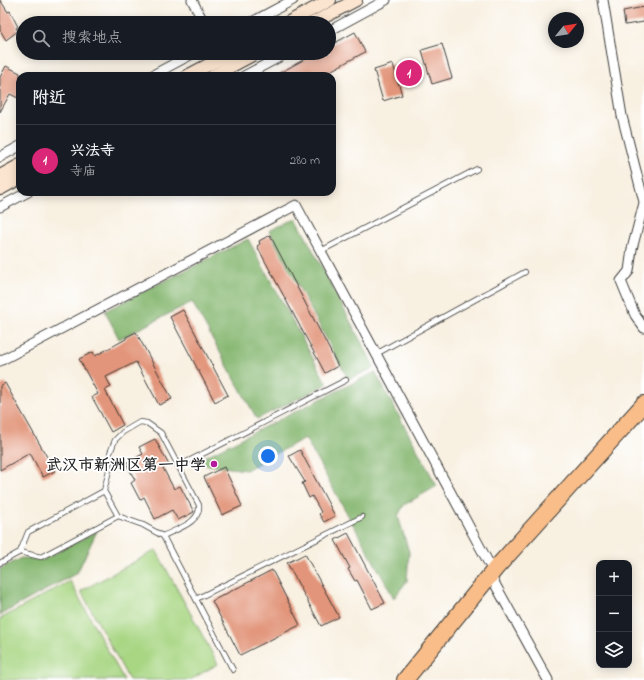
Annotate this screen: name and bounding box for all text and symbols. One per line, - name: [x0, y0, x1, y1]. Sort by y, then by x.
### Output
- north arrow: [548, 12, 584, 48]
- search box: [16, 16, 336, 60]
- icon: search: [30, 27, 52, 49]
- text: 搜索地点: [62, 27, 122, 49]
- pin: 1: [396, 58, 422, 88]
- text: 附近: [32, 86, 66, 111]
- text: 兴法寺: [70, 140, 115, 162]
- text: 1: [43, 151, 47, 170]
- text: 280 m: [290, 151, 320, 170]
- text: 寺庙: [70, 162, 96, 181]
- your location: [258, 446, 278, 466]
- place label: 武汉市新洲区第一中学: [46, 454, 206, 478]
- marker: 武汉市新洲区第一中学: [209, 459, 219, 469]
- map controls: [596, 560, 632, 668]
- button: +: [596, 560, 632, 596]
- button: −: [596, 596, 632, 632]
- button: layers: [596, 632, 632, 668]

